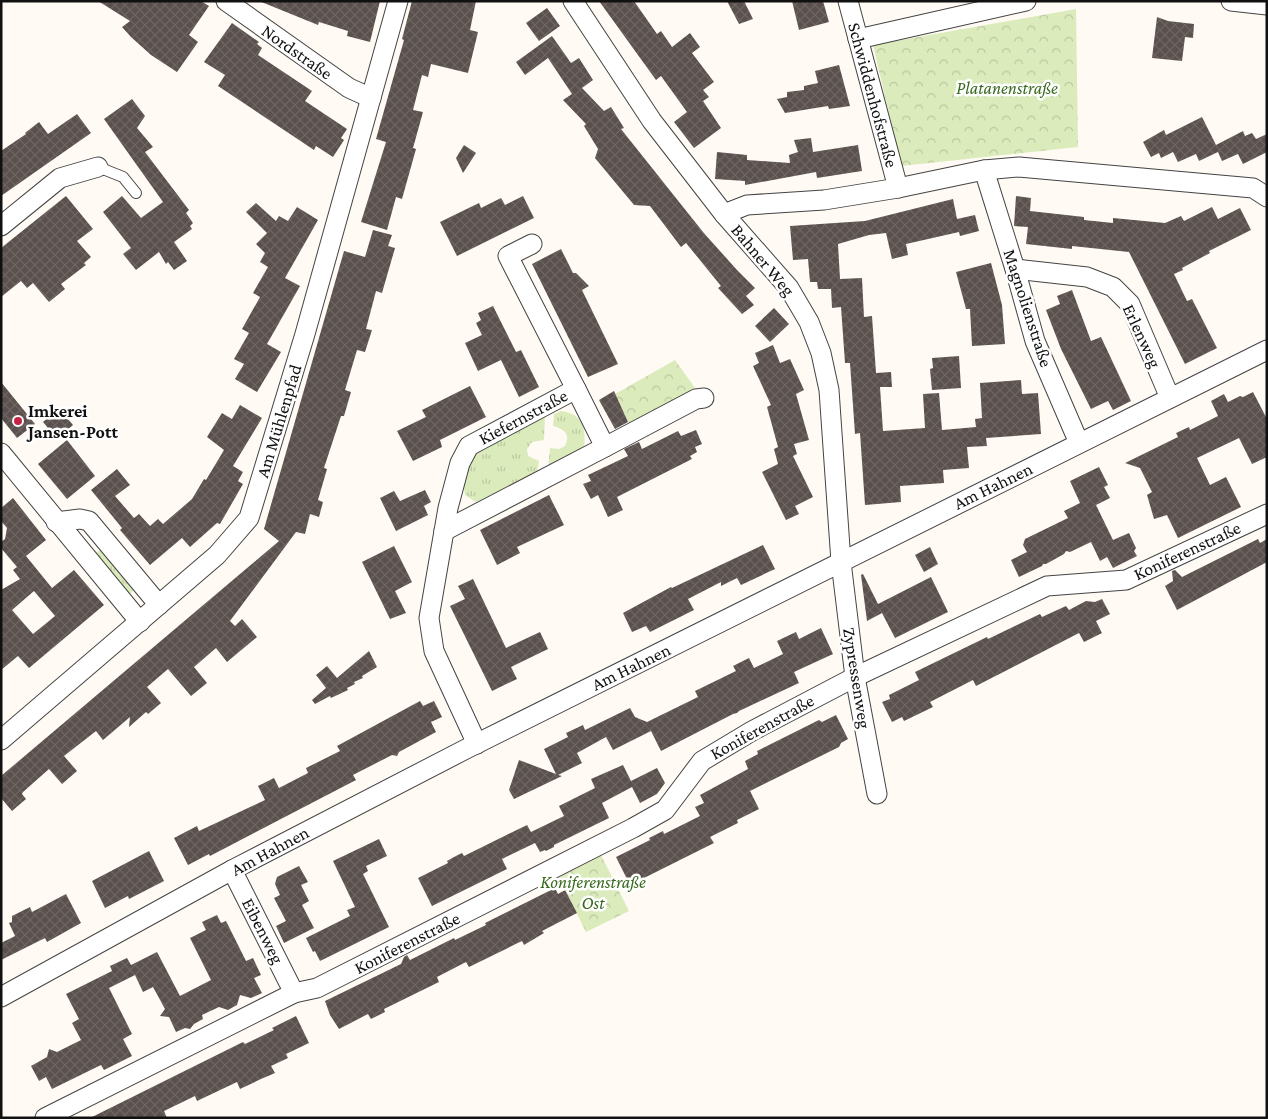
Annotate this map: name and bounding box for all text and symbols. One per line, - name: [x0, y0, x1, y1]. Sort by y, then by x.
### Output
- street label: Nordstraße: [258, 20, 336, 84]
- street label: Schwiddenhofstraße: [844, 20, 902, 170]
- park label: Platanenstraße: [956, 78, 1058, 98]
- street label: Bahner Weg: [727, 220, 799, 300]
- street label: Magnolienstraße: [999, 246, 1057, 370]
- street label: Erlenweg: [1119, 301, 1166, 371]
- street label: Am Mühlenpfad: [252, 362, 306, 480]
- street label: Kiefernstraße: [475, 385, 571, 449]
- place label: Imkerei Jansen-Pott: [26, 401, 118, 442]
- marker: Imkerei Jansen-Pott: [12, 415, 24, 427]
- street label: Am Hahnen: [950, 458, 1036, 514]
- street label: Koniferenstraße: [1130, 517, 1244, 584]
- street label: Zypressenweg: [839, 626, 875, 730]
- street label: Am Hahnen: [588, 639, 674, 695]
- street label: Koniferenstraße: [707, 690, 817, 764]
- street label: Am Hahnen: [228, 822, 313, 880]
- park label: Koniferenstraße Ost: [540, 872, 646, 913]
- street label: Eibenweg: [238, 895, 288, 967]
- street label: Koniferenstraße: [351, 908, 463, 978]

